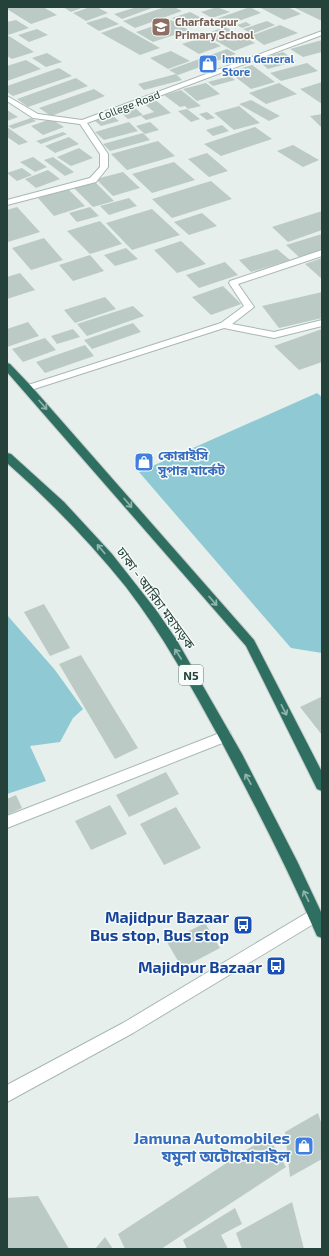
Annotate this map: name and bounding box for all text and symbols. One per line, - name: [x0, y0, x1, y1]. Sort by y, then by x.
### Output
- place label: Charfatepur Primary School: [175, 15, 254, 42]
- school or university icon: Charfatepur Primary School: [150, 16, 172, 38]
- place label: Immu General Store: [222, 52, 295, 78]
- shop icon: Immu General Store: [197, 53, 219, 75]
- street label: College Road: [96, 87, 162, 123]
- one-way arrow: [38, 400, 47, 410]
- place label: কোরাইসি সুপার মার্কেট: [157, 447, 226, 479]
- shop icon: কোরাইসি সুপার মার্কেট: [133, 451, 155, 473]
- one-way arrow: [124, 498, 133, 509]
- one-way arrow: [97, 543, 106, 554]
- street label: ঢাকা - আরিচা মহাসড়ক: [113, 543, 199, 652]
- one-way arrow: [209, 596, 218, 607]
- one-way arrow: [173, 648, 182, 659]
- road number: N5: [179, 665, 203, 685]
- one-way arrow: [281, 703, 288, 715]
- one-way arrow: [244, 773, 252, 785]
- one-way arrow: [302, 890, 309, 902]
- place label: Majidpur Bazaar Bus stop, Bus stop: [90, 907, 229, 944]
- bus stop icon: Majidpur Bazaar Bus stop, Bus stop: [232, 914, 254, 936]
- bus stop icon: Majidpur Bazaar: [265, 955, 287, 977]
- place label: Majidpur Bazaar: [138, 957, 262, 976]
- place label: Jamuna Automobiles যমুনা অটোমোবাইল: [133, 1128, 291, 1167]
- shop icon: Jamuna Automobiles যমুনা অটোমোবাইল: [293, 1135, 315, 1157]

